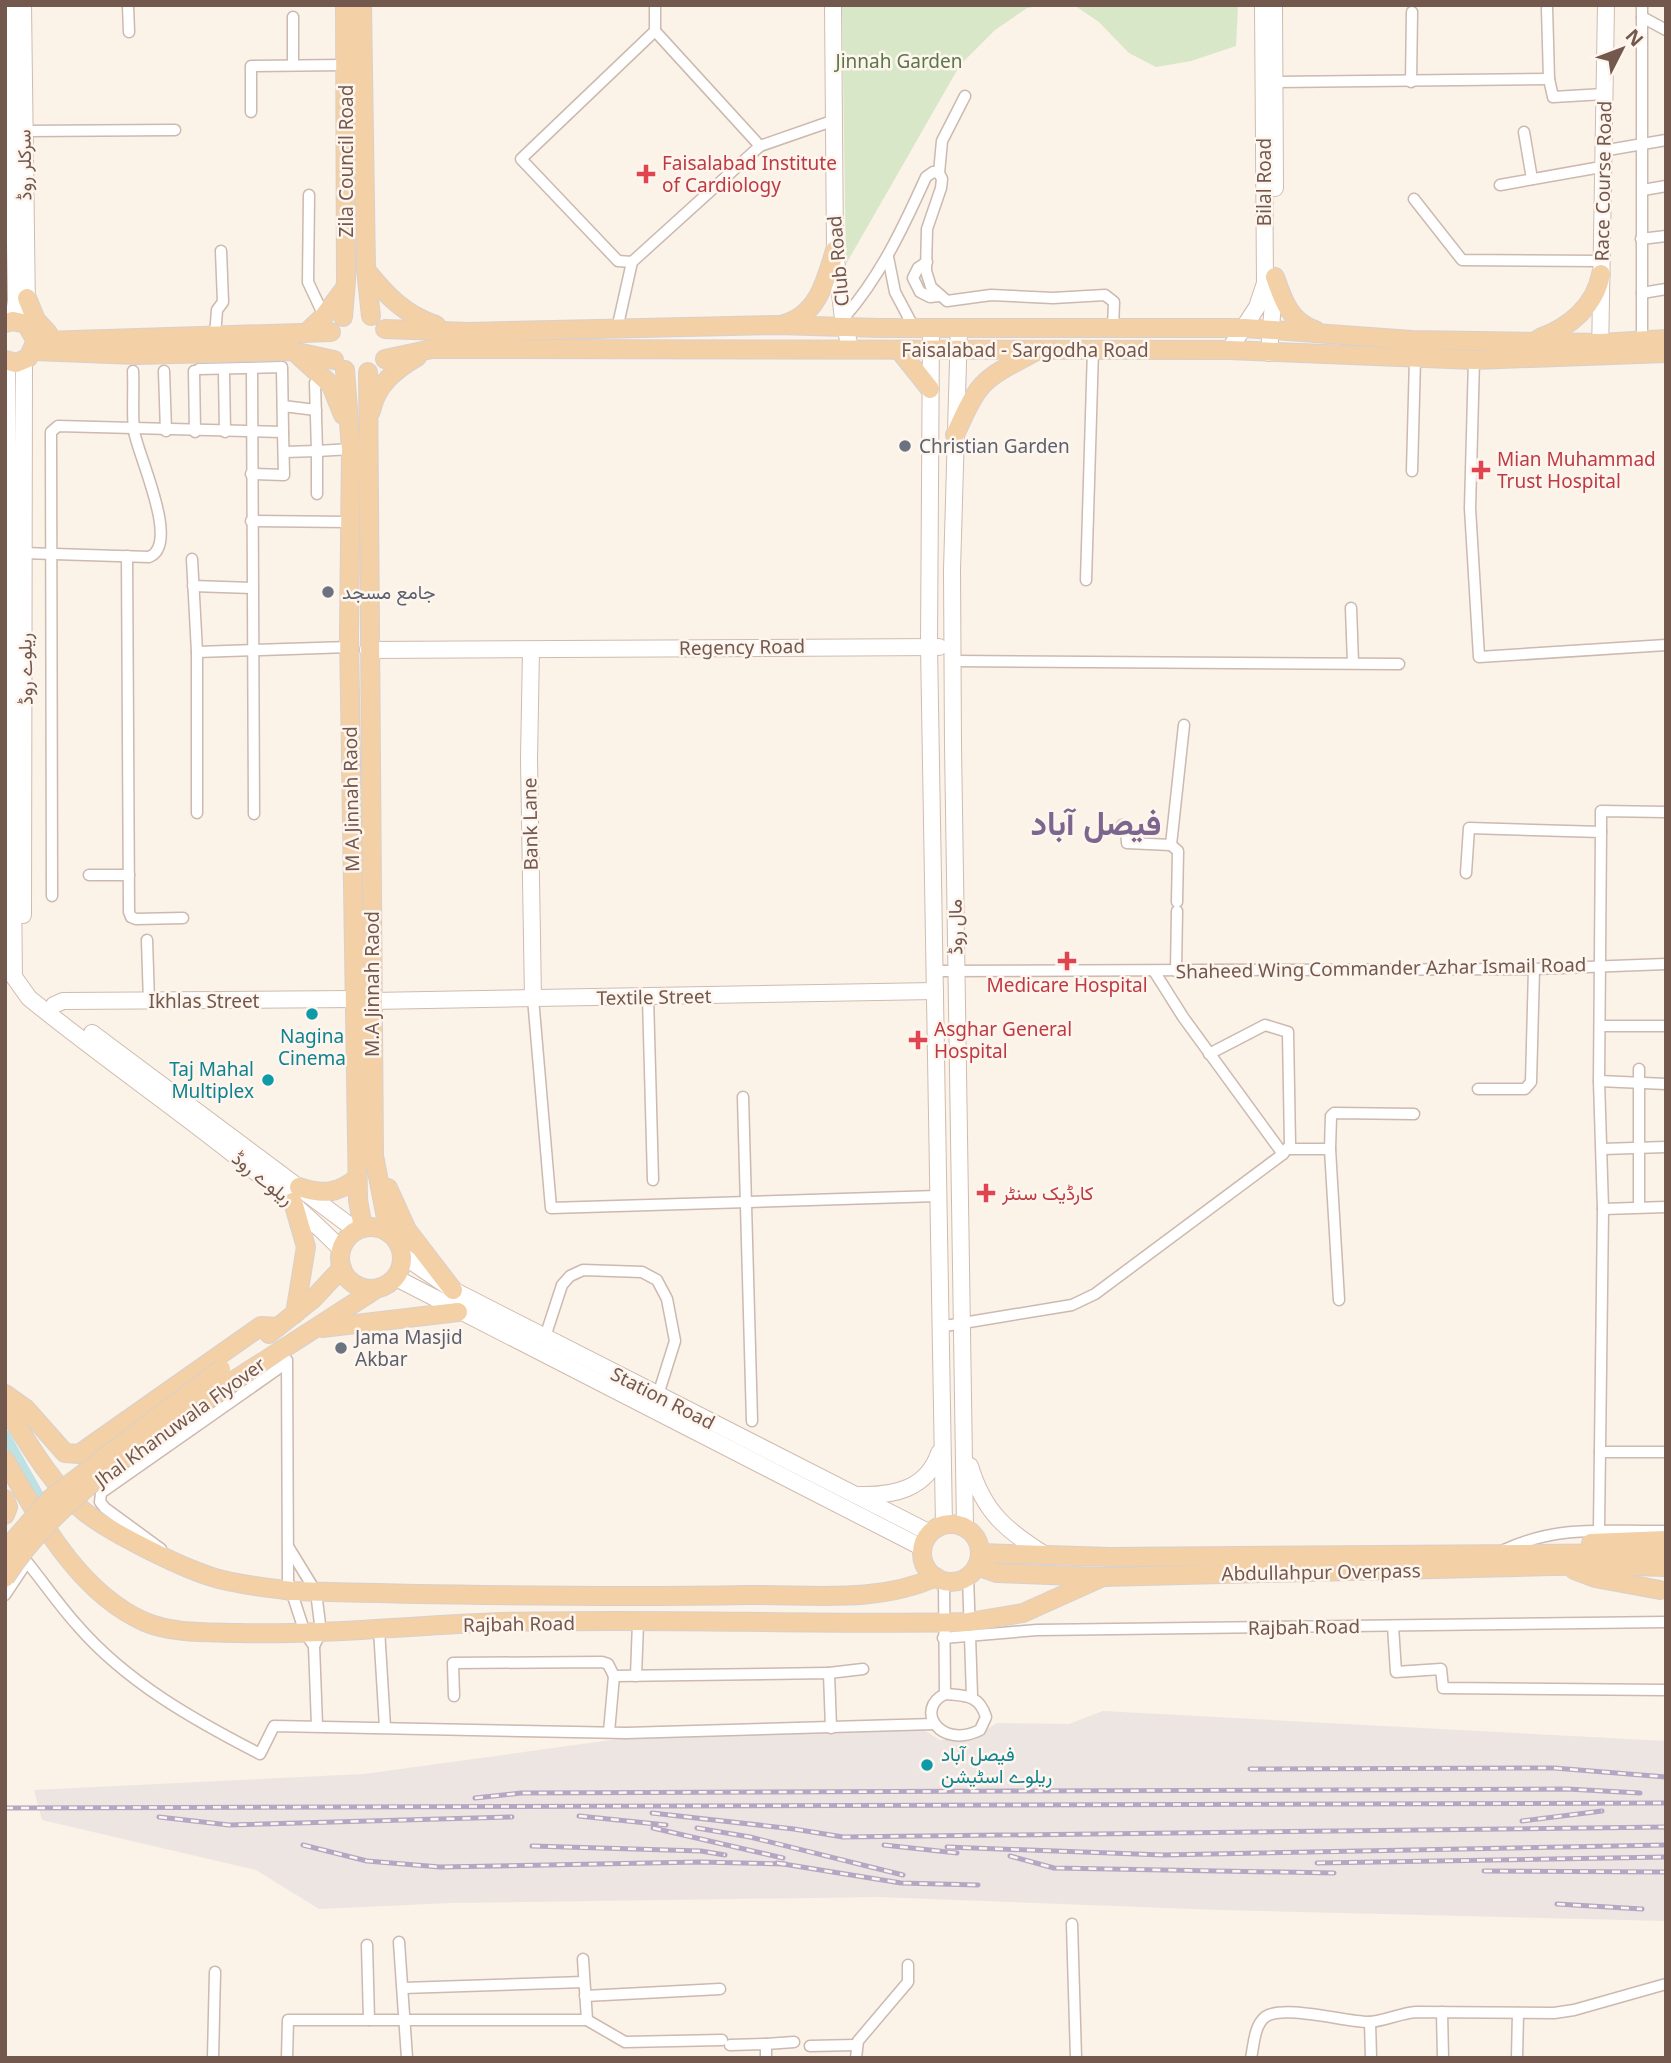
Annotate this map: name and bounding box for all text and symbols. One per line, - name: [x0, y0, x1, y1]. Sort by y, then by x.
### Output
- north arrow: [1587, 14, 1657, 84]
- text: N: [1620, 23, 1649, 52]
- park label: Jinnah Garden: [833, 48, 963, 74]
- street label: Zila Council Road: [333, 85, 359, 237]
- street label: Race Course Road: [1589, 100, 1617, 262]
- street label: سرکلر روڈ: [10, 129, 38, 201]
- street label: Bilal Road: [1251, 138, 1277, 226]
- place label: Faisalabad Institute of Cardiology: [662, 150, 837, 198]
- marker: Faisalabad Institute of Cardiology: [636, 164, 656, 184]
- street label: Club Road: [821, 215, 855, 307]
- street label: Faisalabad - Sargodha Road: [901, 337, 1149, 363]
- place label: Christian Garden: [919, 433, 1070, 459]
- marker: Christian Garden: [897, 438, 913, 454]
- place label: Mian Muhammad Trust Hospital: [1497, 446, 1656, 494]
- marker: Mian Muhammad Trust Hospital: [1471, 460, 1491, 480]
- place label: جامع مسجد: [342, 579, 435, 606]
- marker: جامع مسجد: [320, 584, 336, 600]
- street label: ریلوے روڈ: [11, 633, 39, 705]
- street label: Regency Road: [679, 633, 805, 661]
- street label: M A Jinnah Raod: [337, 726, 365, 872]
- street label: Bank Lane: [516, 777, 544, 871]
- district label: فیصل آباد: [1031, 800, 1161, 845]
- street label: مال روڈ: [942, 899, 968, 955]
- street label: M.A Jinnah Raod: [359, 911, 385, 1057]
- marker: Medicare Hospital: [1057, 951, 1077, 971]
- street label: Shaheed Wing Commander Azhar Ismail Road: [1175, 951, 1587, 985]
- place label: Medicare Hospital: [986, 972, 1148, 998]
- street label: Textile Street: [596, 983, 712, 1011]
- street label: Ikhlas Street: [149, 988, 260, 1014]
- marker: Nagina Cinema: [304, 1006, 320, 1022]
- place label: Asghar General Hospital: [934, 1016, 1072, 1064]
- place label: Nagina Cinema: [278, 1023, 346, 1071]
- marker: Asghar General Hospital: [908, 1030, 928, 1050]
- place label: Taj Mahal Multiplex: [169, 1056, 254, 1104]
- marker: Taj Mahal Multiplex: [260, 1072, 276, 1088]
- street label: ریلوے روڈ: [227, 1145, 299, 1211]
- place label: کارڈیک سنٹر: [1001, 1180, 1093, 1206]
- marker: کارڈیک سنٹر: [976, 1183, 996, 1203]
- place label: Jama Masjid Akbar: [353, 1324, 463, 1372]
- marker: Jama Masjid Akbar: [333, 1340, 349, 1356]
- street label: Jhal Khanuwala Flyover: [88, 1351, 271, 1494]
- street label: Station Road: [607, 1361, 719, 1435]
- street label: Abdullahpur Overpass: [1221, 1557, 1421, 1587]
- street label: Rajbah Road: [463, 1610, 575, 1638]
- street label: Rajbah Road: [1248, 1613, 1360, 1641]
- place label: فیصل آباد ریلوے اسٹیشن: [941, 1741, 1052, 1789]
- marker: فیصل آباد ریلوے اسٹیشن: [919, 1757, 935, 1773]

